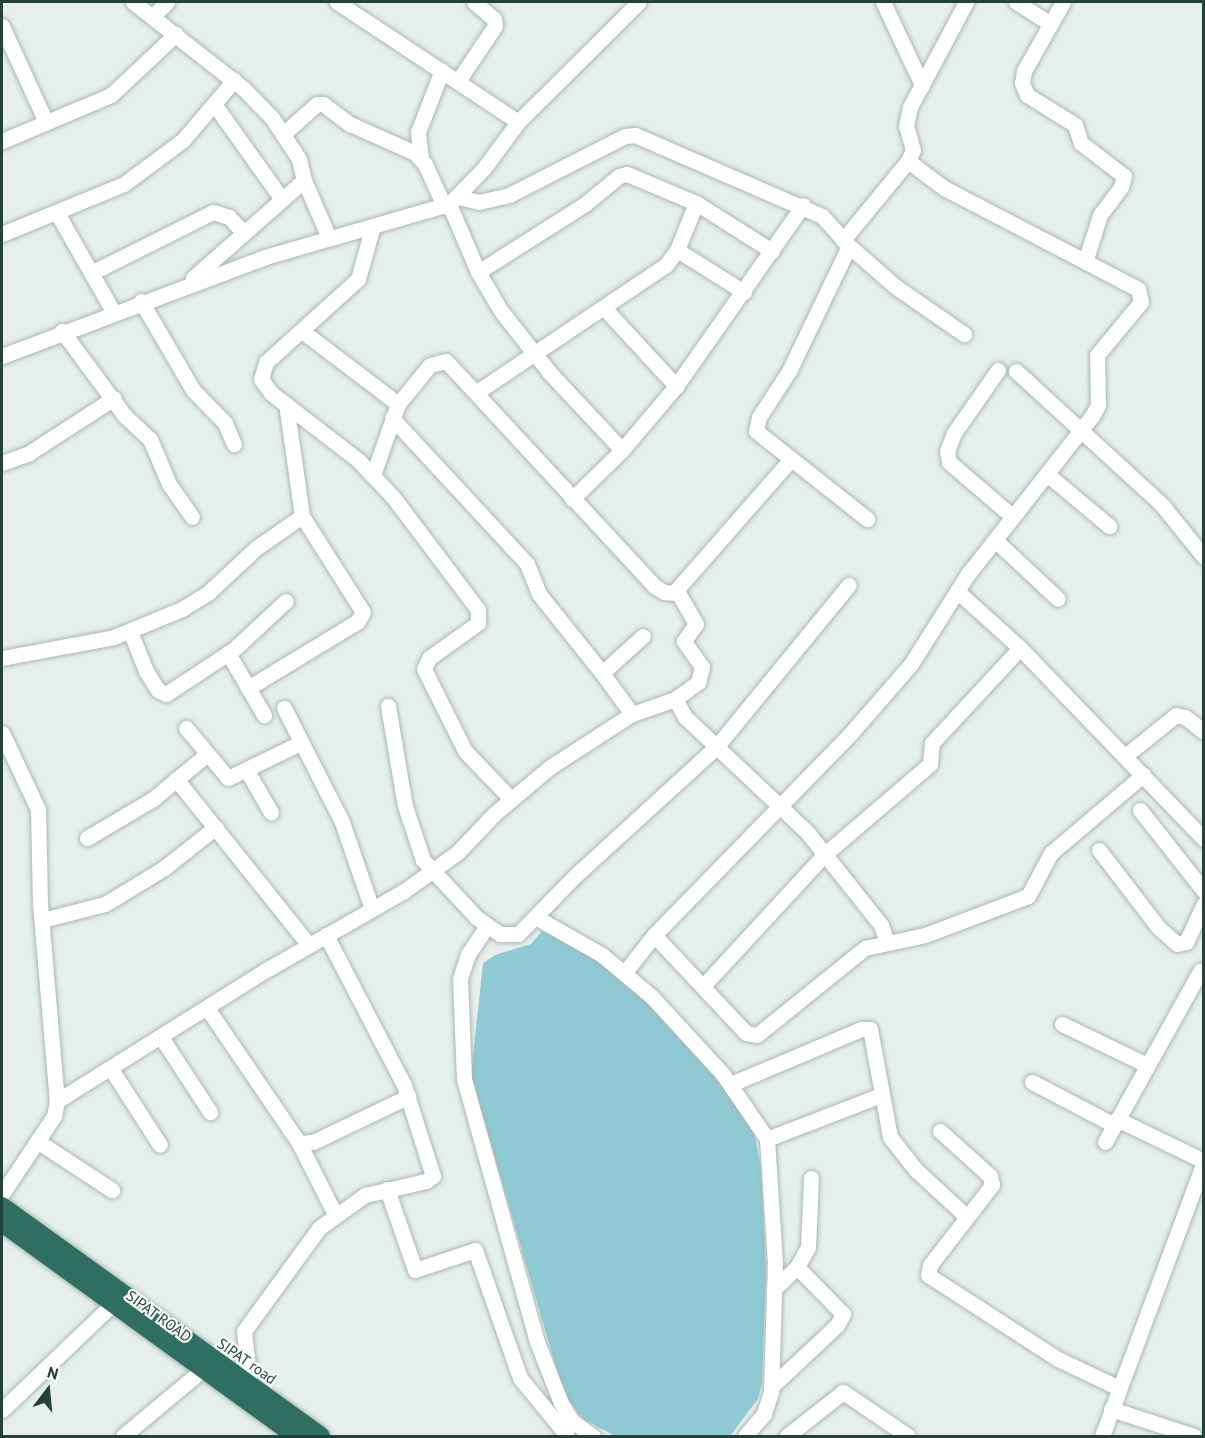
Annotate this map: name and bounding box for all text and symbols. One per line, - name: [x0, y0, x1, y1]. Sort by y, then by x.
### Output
- street label: SIPAT ROAD: [123, 1286, 195, 1346]
- street label: SIPAT road: [214, 1334, 280, 1388]
- north arrow: [18, 1360, 78, 1420]
- text: N: [45, 1362, 61, 1384]

